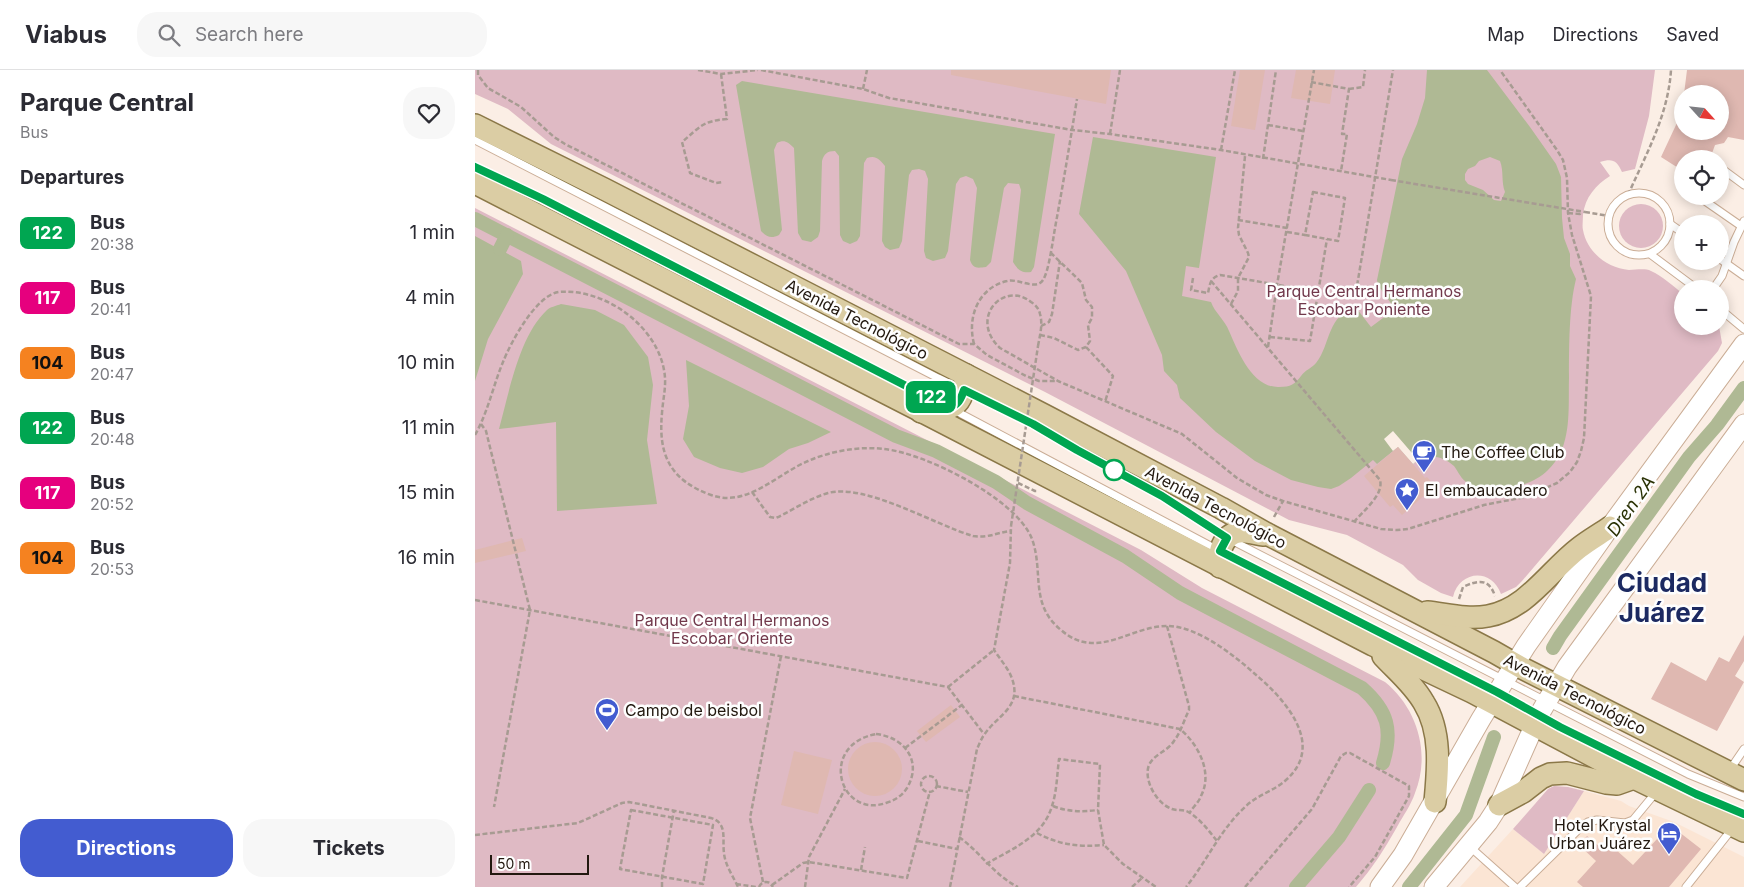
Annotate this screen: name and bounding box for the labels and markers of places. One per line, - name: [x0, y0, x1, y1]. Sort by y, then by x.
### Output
- cafe icon: The Coffee Club: [1411, 439, 1437, 473]
- place label: The Coffee Club: [1441, 442, 1565, 462]
- unlabelled marker: [1103, 459, 1125, 481]
- place icon: El embaucadero: [1394, 477, 1420, 511]
- place label: El embaucadero: [1425, 480, 1548, 500]
- sports icon: Campo de beisbol: [594, 697, 620, 731]
- place label: Campo de beisbol: [625, 700, 762, 720]
- place label: Hotel Krystal Urban Juárez: [1549, 815, 1651, 853]
- hotel icon: Hotel Krystal Urban Juárez: [1656, 821, 1682, 855]

